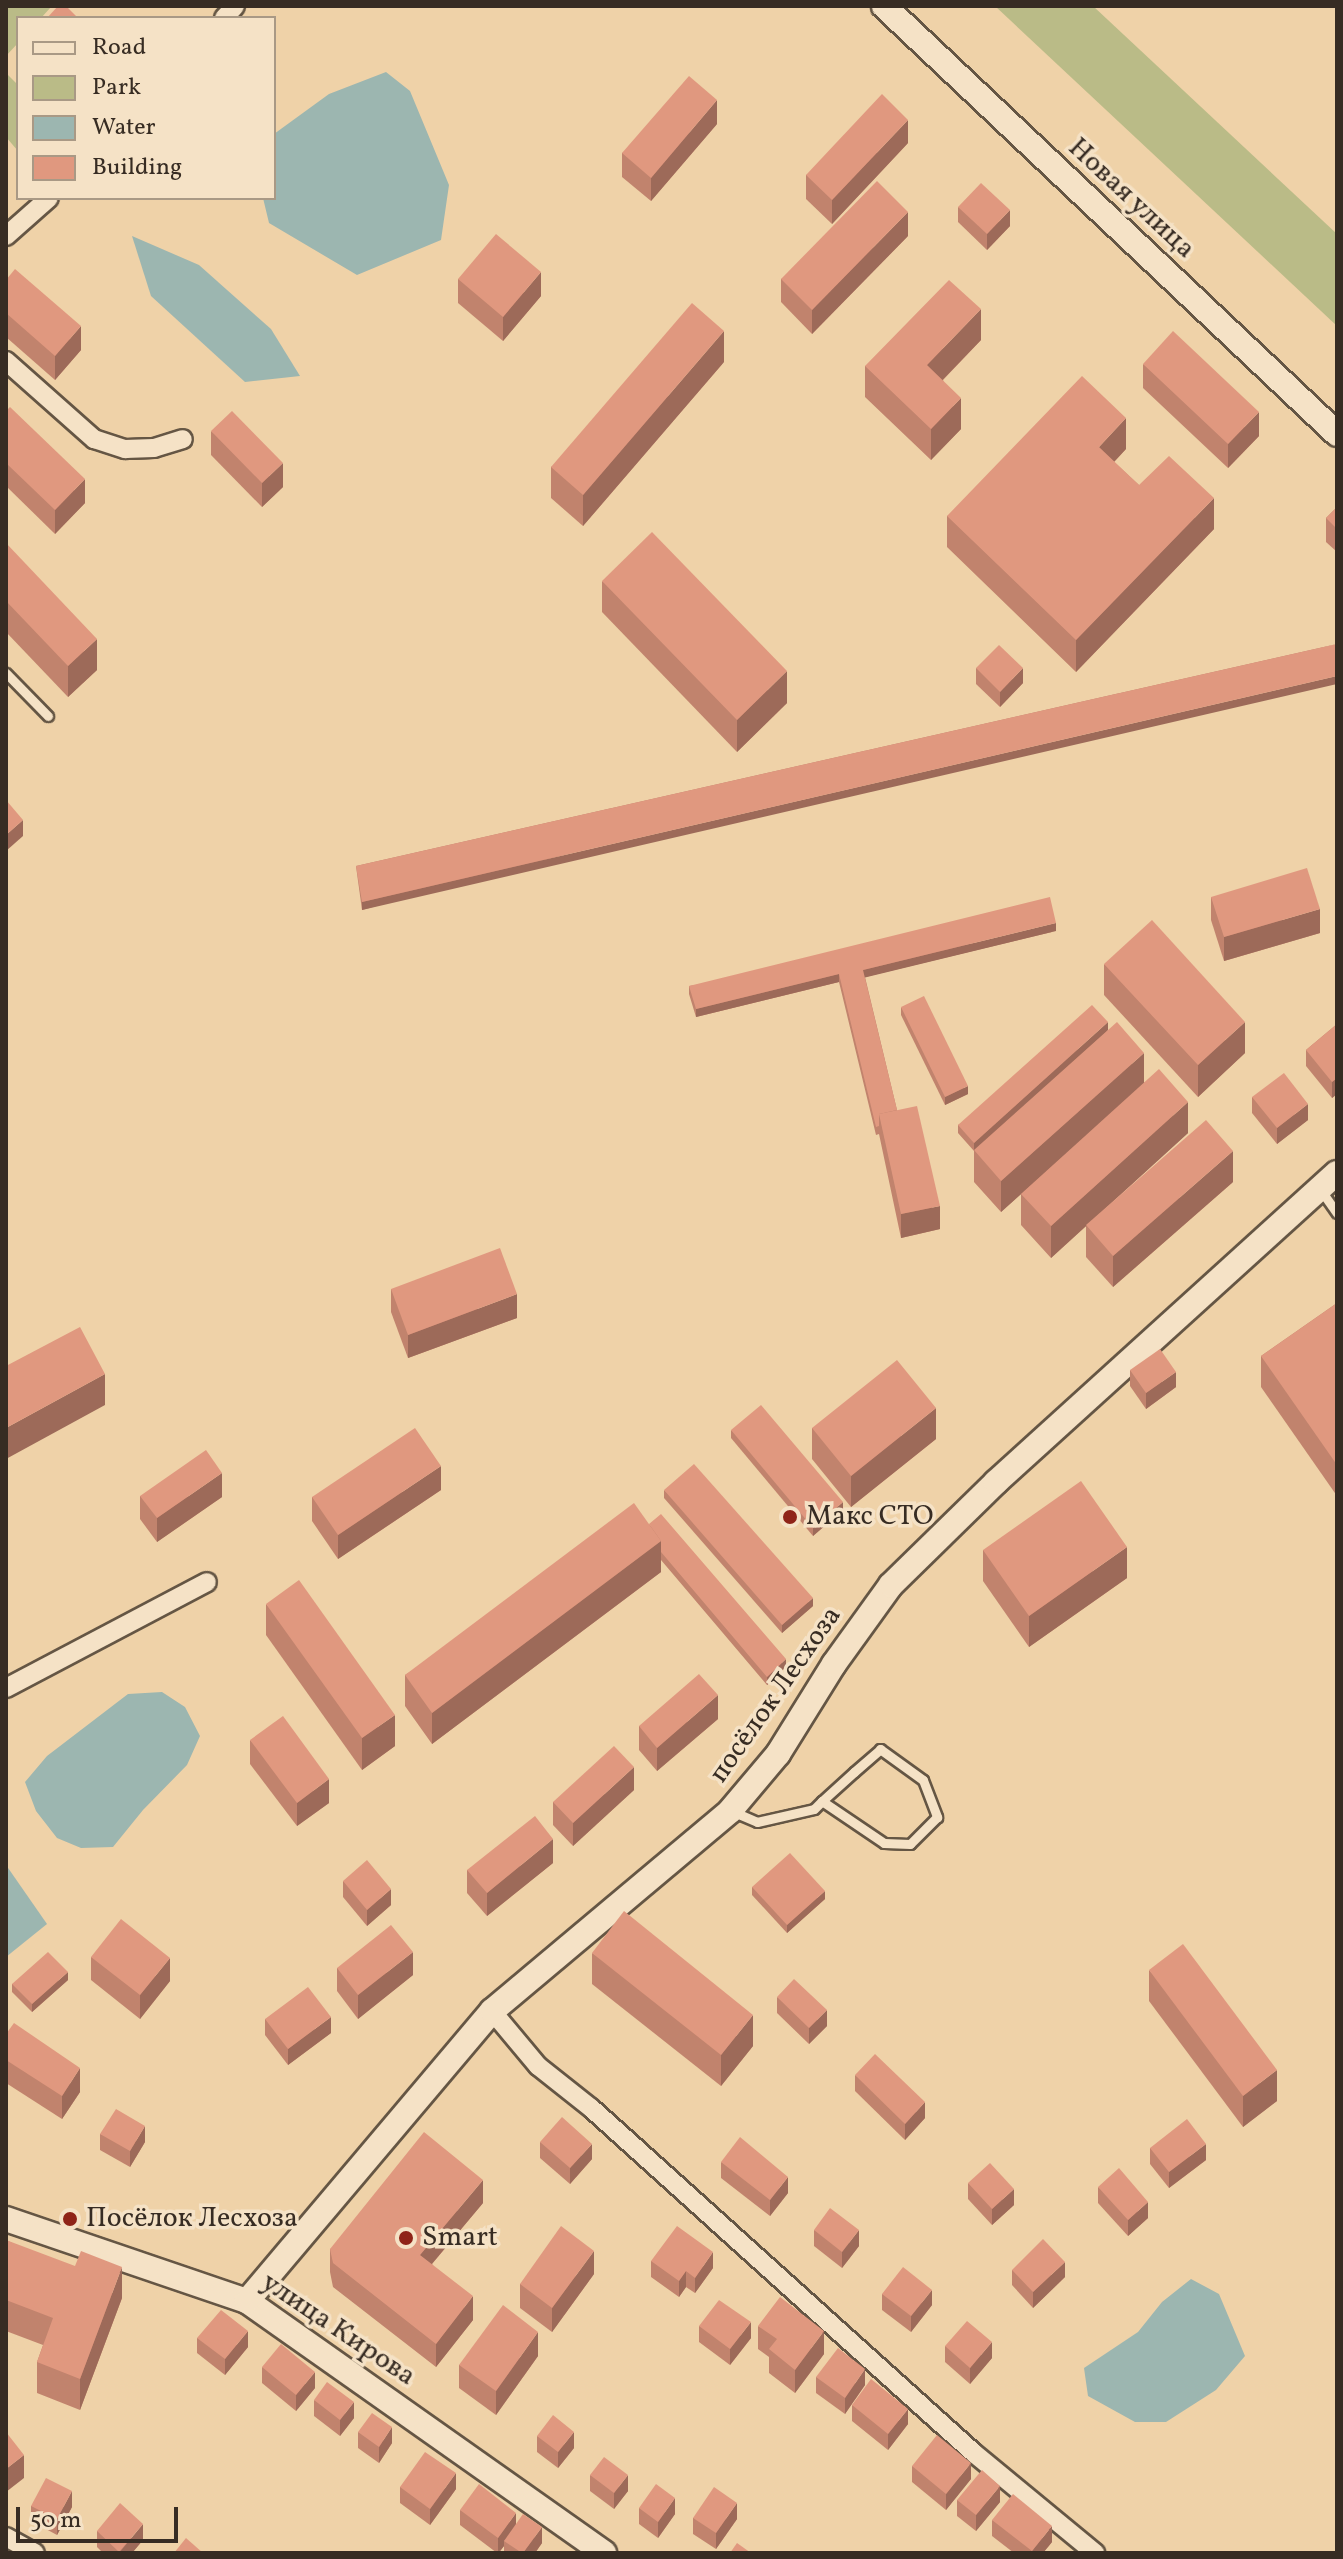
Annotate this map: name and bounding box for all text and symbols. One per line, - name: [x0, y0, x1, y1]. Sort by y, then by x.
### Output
- legend: [16, 16, 276, 200]
- text: Road: [92, 31, 146, 65]
- text: Park: [92, 71, 141, 105]
- text: Water: [92, 111, 156, 145]
- street label: Новая улица: [1060, 131, 1202, 267]
- text: Building: [92, 151, 182, 185]
- place label: Макс СТО: [806, 1500, 934, 1534]
- marker: Макс СТО: [781, 1508, 799, 1526]
- street label: посёлок Лесхоза: [703, 1600, 849, 1790]
- place label: Посёлок Лесхоза: [86, 2202, 298, 2236]
- marker: Посёлок Лесхоза: [61, 2210, 79, 2228]
- place label: Smart: [422, 2221, 498, 2255]
- marker: Smart: [397, 2229, 415, 2247]
- street label: улица Кирова: [255, 2266, 421, 2394]
- scale bar: [20, 2491, 182, 2541]
- text: 50 m: [30, 2504, 82, 2538]

